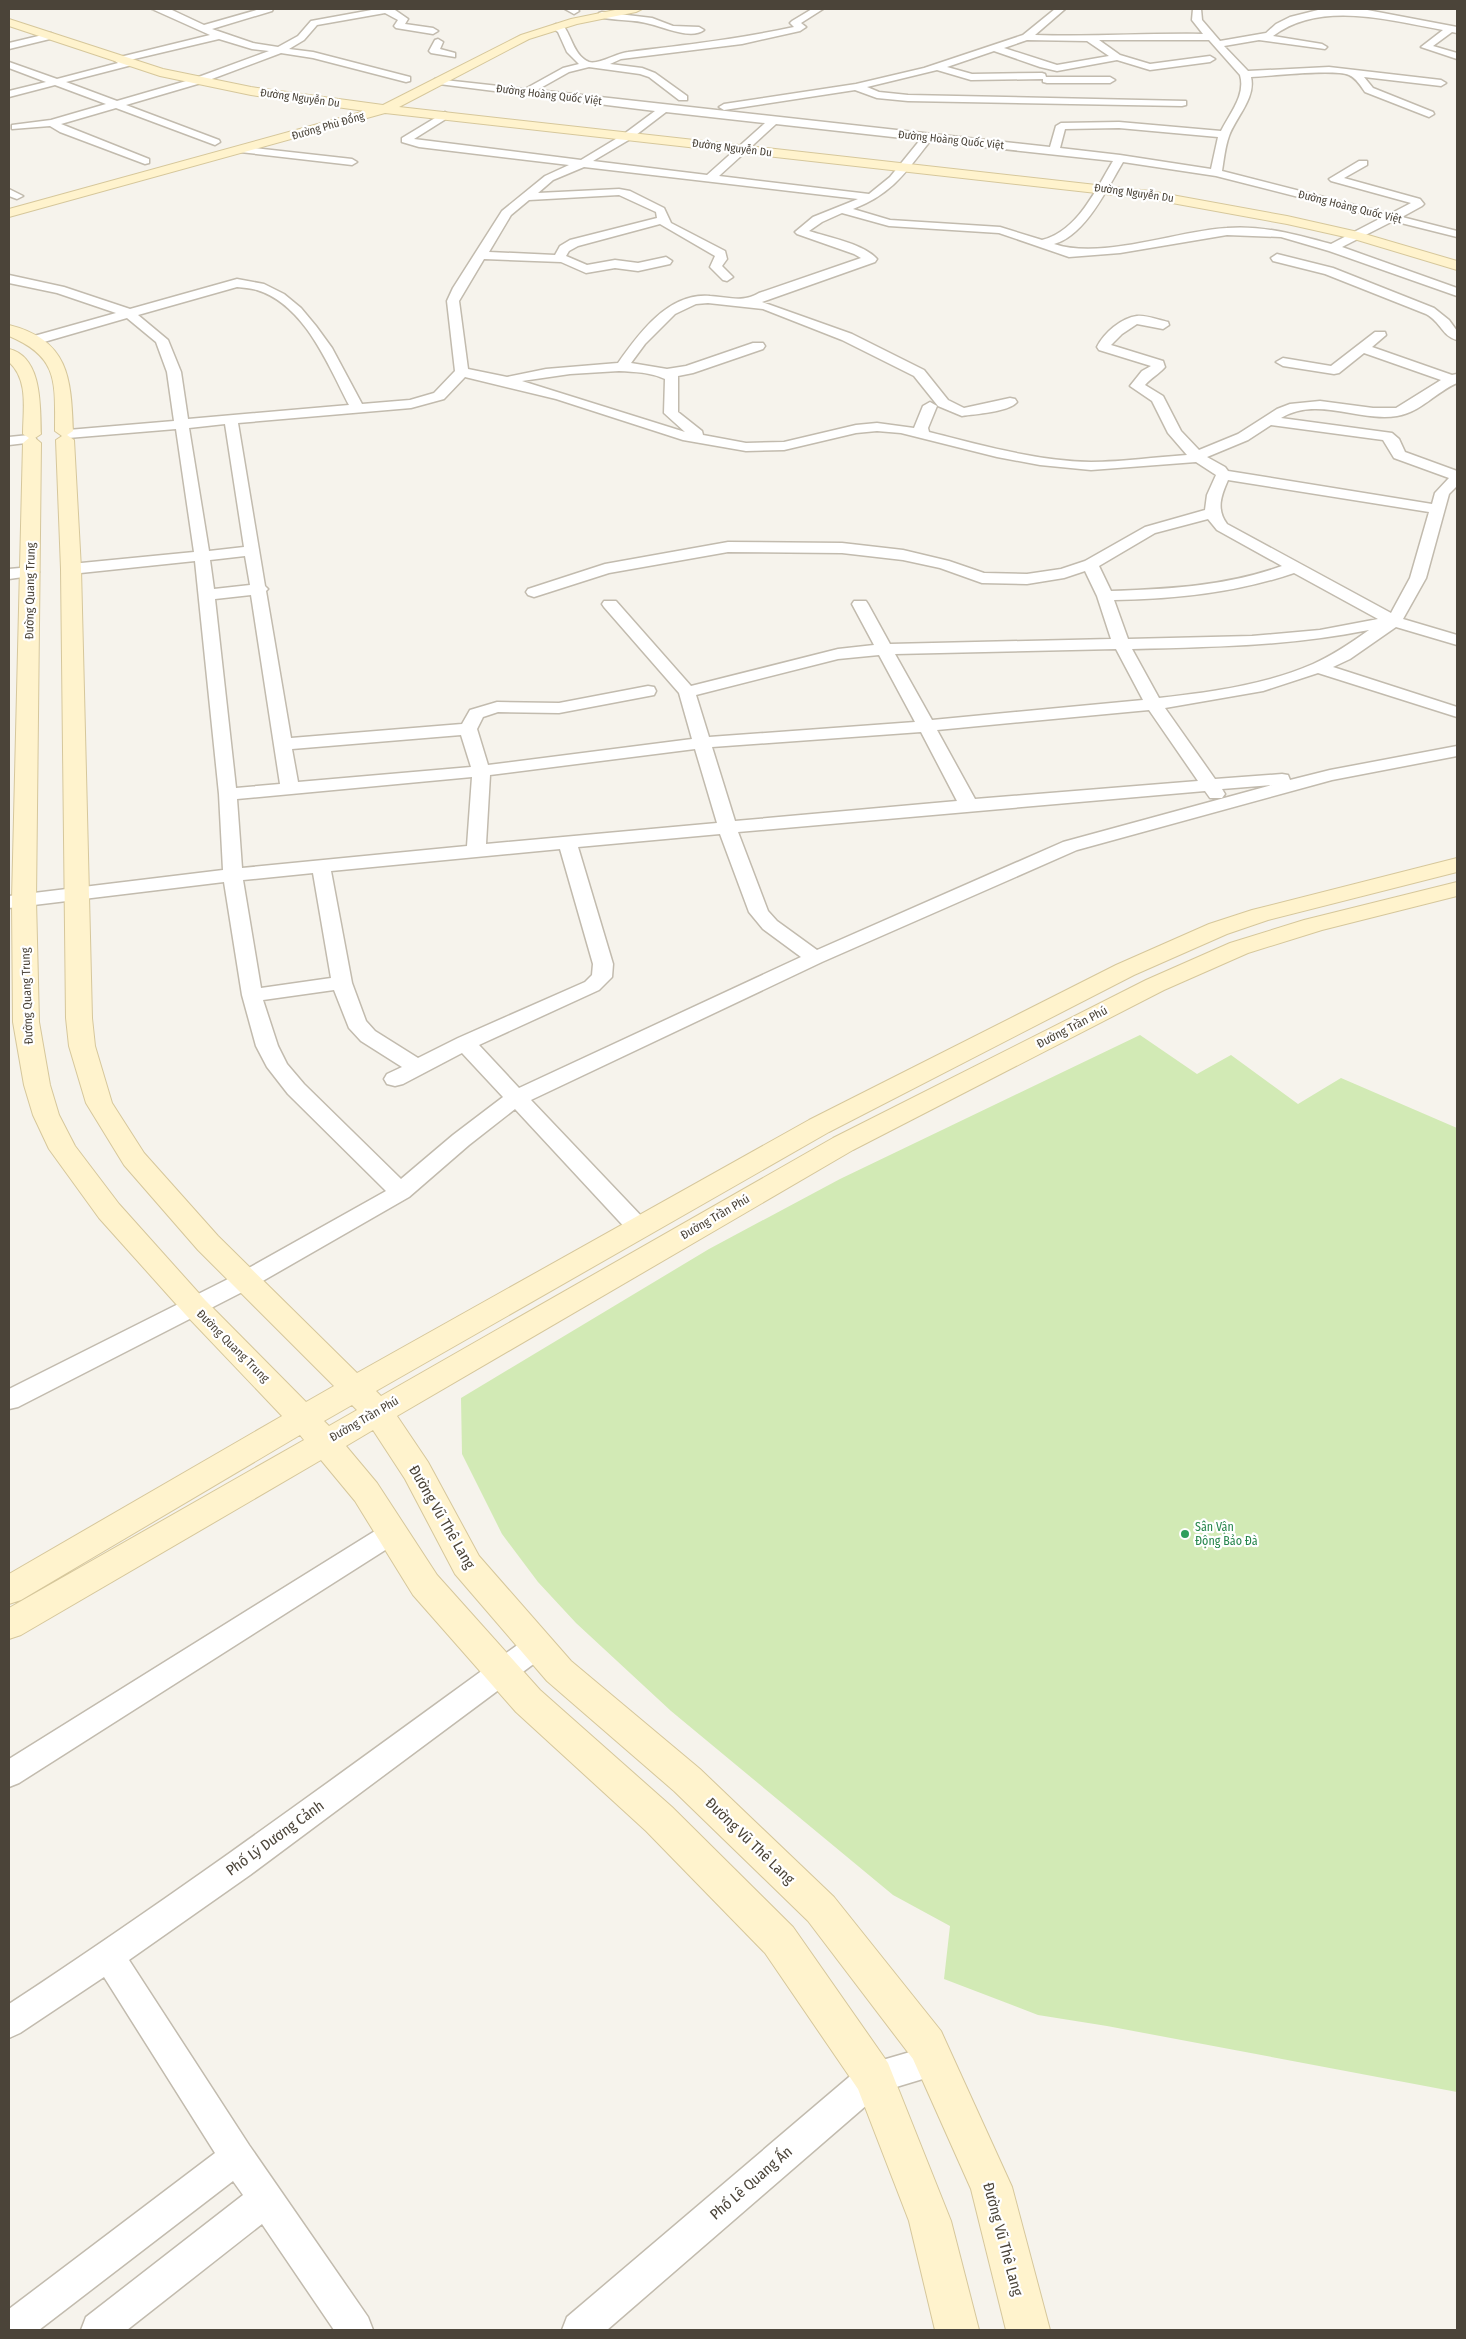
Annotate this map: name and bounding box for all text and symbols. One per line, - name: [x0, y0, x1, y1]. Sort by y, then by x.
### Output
- street label: Đường Hoàng Quốc Việt: [495, 82, 603, 108]
- street label: Đường Nguyễn Du: [259, 86, 341, 110]
- street label: Đường Phù Đổng: [290, 108, 367, 143]
- street label: Đường Hoàng Quốc Việt: [897, 128, 1005, 152]
- street label: Đường Nguyễn Du: [691, 137, 773, 159]
- street label: Đường Nguyễn Du: [1093, 181, 1175, 205]
- street label: Đường Hoàng Quốc Việt: [1297, 188, 1404, 226]
- street label: Đường Quang Trung: [22, 542, 38, 640]
- street label: Đường Quang Trung: [18, 947, 36, 1045]
- street label: Đường Trần Phú: [1034, 1002, 1110, 1051]
- street label: Đường Trần Phú: [677, 1191, 752, 1242]
- street label: Đường Quang Trung: [194, 1307, 272, 1385]
- street label: Đường Trần Phú: [326, 1393, 401, 1444]
- street label: Đường Vũ Thê Lang: [405, 1462, 479, 1572]
- place label: Sân Vận Động Bảo Đà: [1195, 1520, 1258, 1548]
- marker: Sân Vận Động Bảo Đà: [1179, 1528, 1191, 1540]
- street label: Đường Vũ Thê Lang: [702, 1794, 798, 1888]
- street label: Phố Lý Dương Cảnh: [223, 1796, 327, 1880]
- street label: Phố Lê Quang Ấn: [705, 2141, 796, 2224]
- street label: Đường Vũ Thê Lang: [979, 2180, 1027, 2298]

